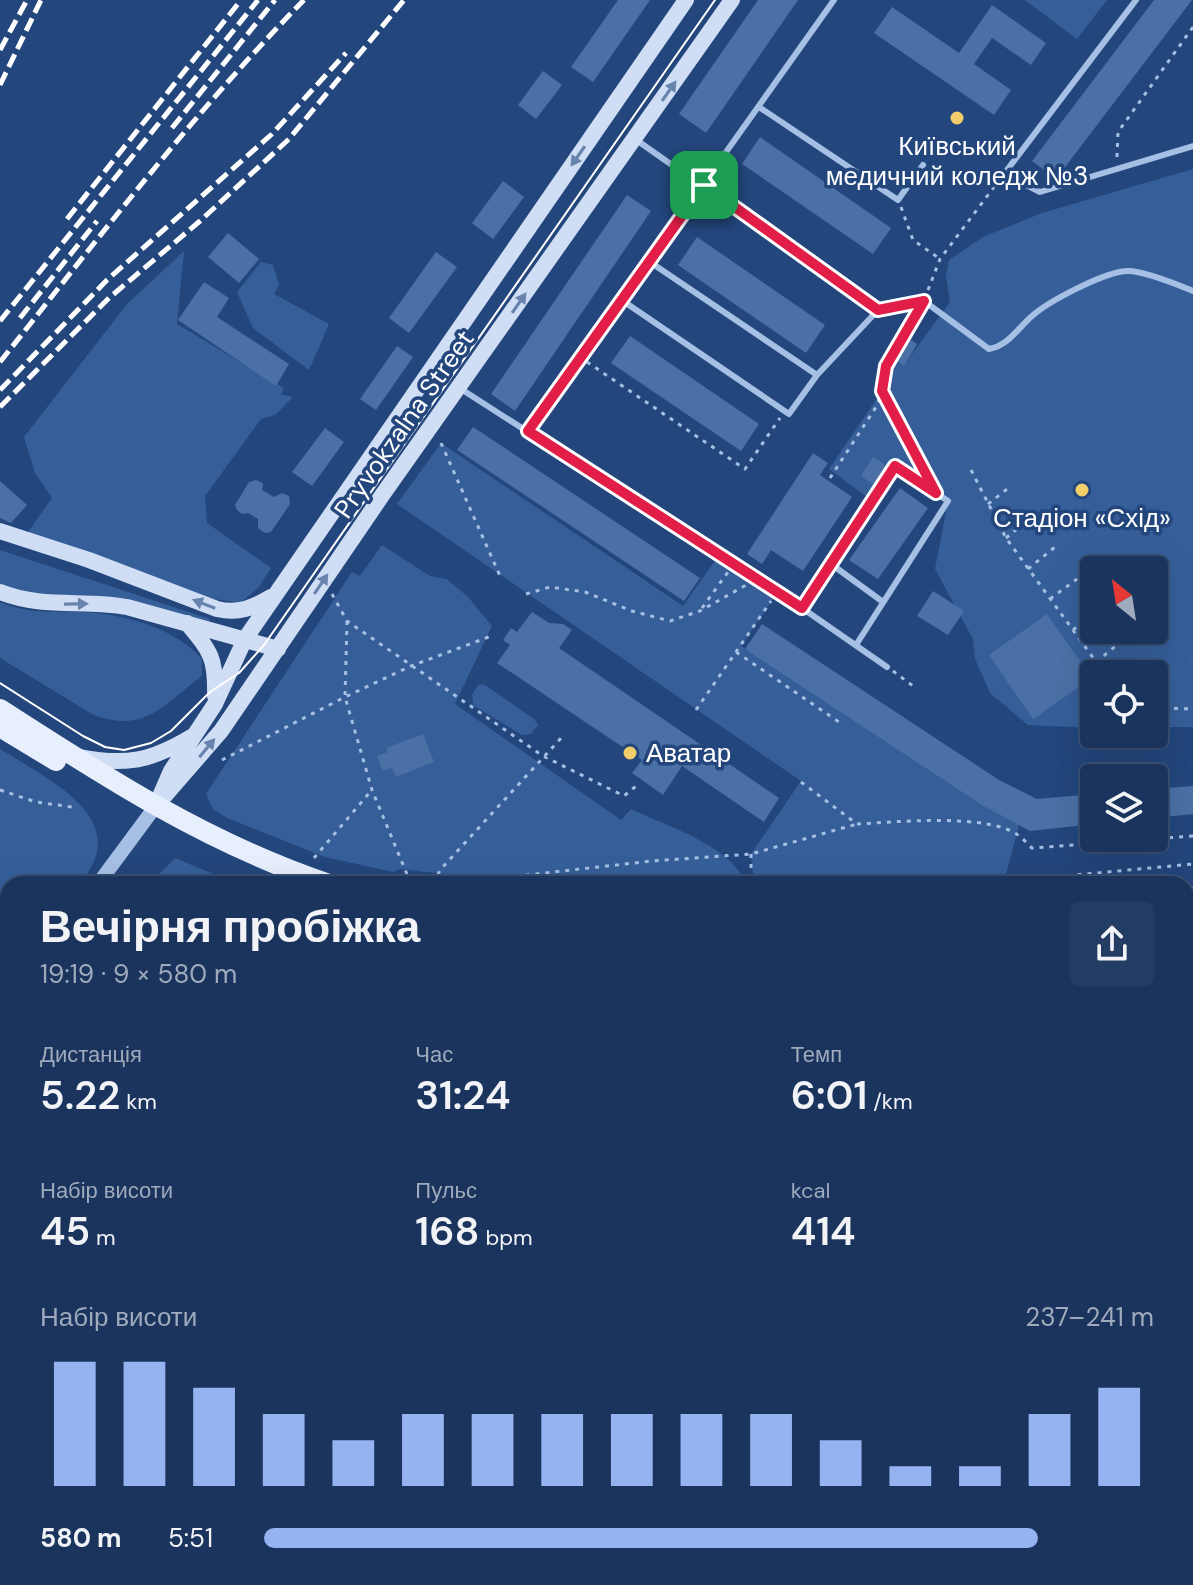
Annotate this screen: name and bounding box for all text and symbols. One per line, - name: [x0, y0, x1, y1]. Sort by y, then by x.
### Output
- one-way arrow: [661, 80, 676, 101]
- marker: Київський медичний коледж №3: [948, 109, 966, 127]
- place label: Київський медичний коледж №3: [826, 129, 1088, 193]
- one-way arrow: [571, 146, 586, 167]
- pin: [670, 151, 738, 219]
- icon: arrive: [682, 163, 726, 207]
- one-way arrow: [511, 292, 526, 313]
- street label: Pryvokzalna Street: [326, 323, 482, 525]
- marker: Стадіон «Схід»: [1073, 481, 1091, 499]
- place label: Стадіон «Схід»: [993, 501, 1171, 535]
- north arrow: [1080, 556, 1168, 644]
- map controls: [1080, 556, 1168, 852]
- one-way arrow: [314, 574, 329, 595]
- one-way arrow: [192, 597, 216, 610]
- one-way arrow: [64, 598, 89, 611]
- button: locate: [1080, 660, 1168, 748]
- place label: Аватар: [646, 736, 731, 770]
- one-way arrow: [198, 738, 215, 758]
- marker: Аватар: [621, 744, 639, 762]
- button: layers: [1080, 764, 1168, 852]
- text: Вечірня пробіжка: [40, 898, 420, 956]
- button: share: [1070, 902, 1154, 986]
- text: 19:19 · 9 × 580 m: [40, 957, 237, 991]
- text: Дистанція: [40, 1040, 142, 1069]
- text: Час: [415, 1040, 453, 1069]
- text: Темп: [791, 1040, 842, 1069]
- text: 5.22: [40, 1069, 120, 1121]
- text: 31:24: [415, 1069, 511, 1121]
- text: 6:01: [791, 1069, 867, 1121]
- text: km: [120, 1087, 157, 1116]
- text: /km: [867, 1087, 913, 1116]
- text: Набір висоти: [40, 1176, 173, 1205]
- text: Пульс: [415, 1176, 477, 1205]
- text: kcal: [791, 1176, 830, 1205]
- text: 45: [40, 1205, 90, 1257]
- text: 168: [415, 1205, 480, 1257]
- text: 414: [791, 1205, 856, 1257]
- text: m: [90, 1223, 116, 1252]
- text: bpm: [480, 1223, 533, 1252]
- text: Набір висоти: [40, 1300, 197, 1334]
- text: 237–241 m: [1025, 1300, 1154, 1334]
- text: 580 m: [40, 1521, 122, 1555]
- text: 5:51: [168, 1521, 213, 1555]

